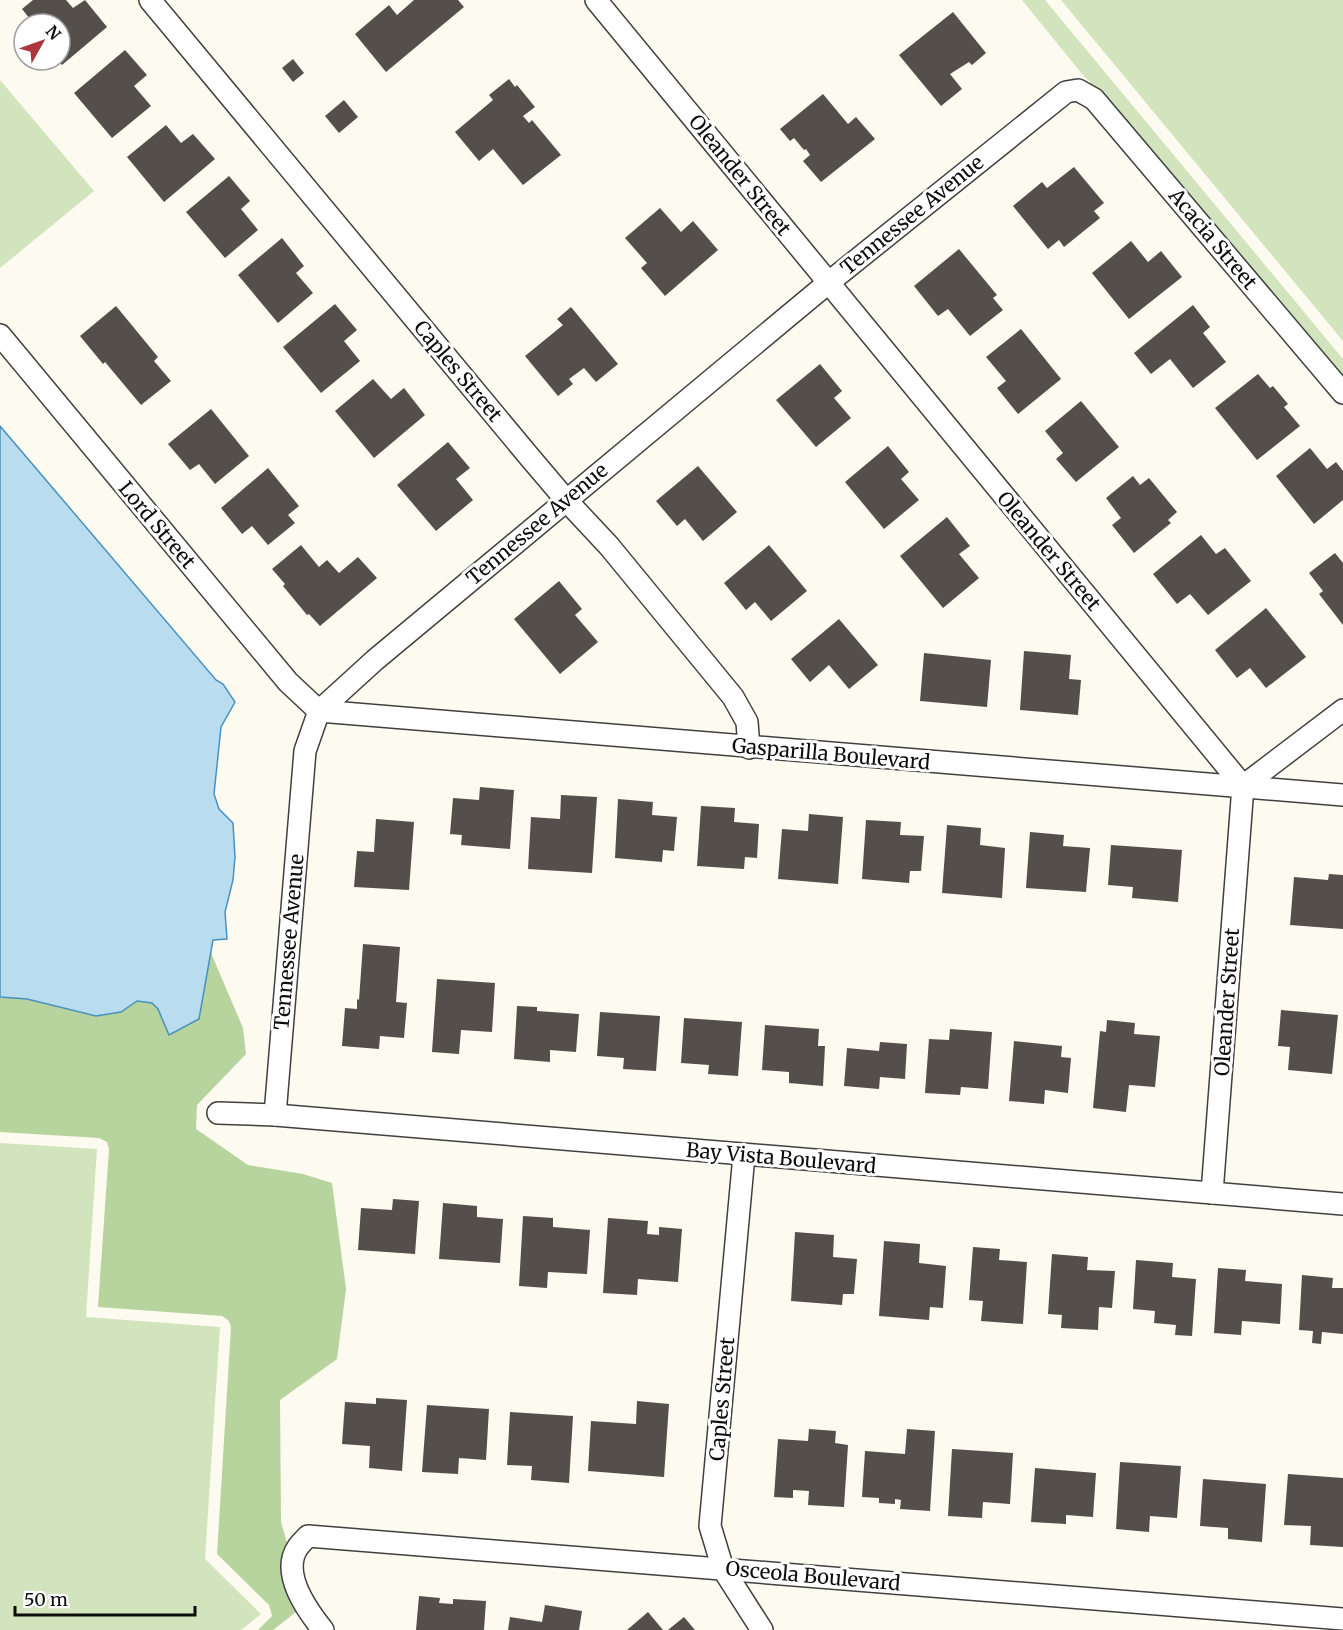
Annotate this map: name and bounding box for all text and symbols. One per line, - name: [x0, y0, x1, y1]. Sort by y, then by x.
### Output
- north arrow: [12, 12, 72, 72]
- text: N: [42, 21, 65, 44]
- street label: Oleander Street: [684, 109, 797, 240]
- street label: Tennessee Avenue: [835, 149, 988, 280]
- street label: Acacia Street: [1163, 182, 1263, 294]
- street label: Caples Street: [409, 315, 508, 426]
- street label: Tennessee Avenue: [461, 457, 612, 590]
- street label: Lord Street: [114, 476, 201, 574]
- street label: Oleander Street: [992, 486, 1107, 616]
- street label: Gasparilla Boulevard: [731, 732, 931, 775]
- street label: Tennessee Avenue: [268, 853, 309, 1031]
- street label: Oleander Street: [1209, 927, 1244, 1077]
- street label: Bay Vista Boulevard: [685, 1137, 877, 1178]
- street label: Caples Street: [704, 1336, 739, 1462]
- street label: Osceola Boulevard: [725, 1555, 902, 1596]
- scale bar: [15, 1579, 195, 1617]
- text: 50 m: [24, 1588, 68, 1611]

